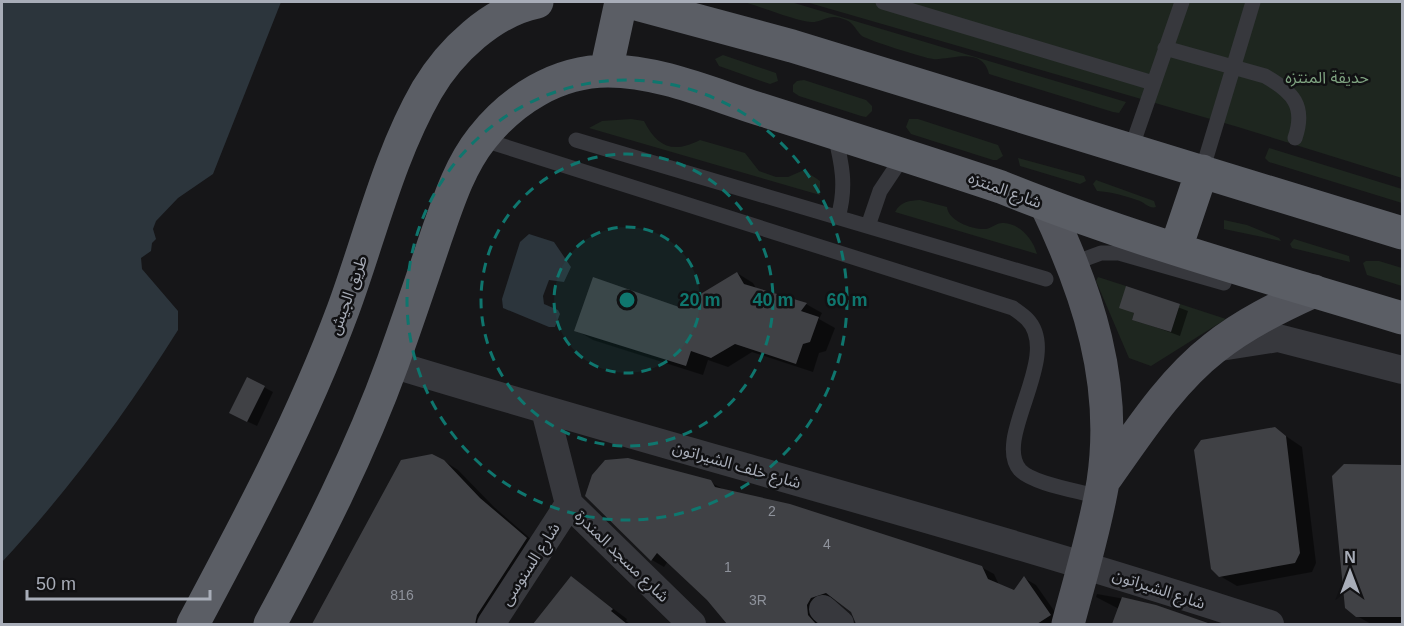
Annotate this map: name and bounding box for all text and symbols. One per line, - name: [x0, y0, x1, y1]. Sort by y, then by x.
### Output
- park label: حديقة المنتزه: [1285, 69, 1369, 87]
- street label: شارع المنتزه: [965, 169, 1044, 215]
- street label: طريق الجيش: [326, 253, 372, 338]
- centre of rings: [617, 290, 637, 310]
- text: 20 m: [679, 290, 721, 310]
- text: 40 m: [752, 290, 794, 310]
- text: 60 m: [826, 290, 868, 310]
- street label: شارع خلف الشيراتون: [670, 439, 803, 495]
- house number: 2: [768, 503, 776, 519]
- street label: شارع مسجد المندرة: [569, 507, 672, 608]
- street label: شارع السنوسى: [497, 520, 566, 610]
- house number: 4: [823, 536, 831, 552]
- north arrow: [1320, 542, 1380, 602]
- text: N: [1344, 549, 1356, 566]
- house number: 1: [724, 559, 732, 575]
- scale bar: [27, 563, 210, 601]
- street label: شارع الشيراتون: [1109, 566, 1207, 616]
- text: 50 m: [36, 574, 76, 594]
- house number: 816: [390, 587, 414, 603]
- house number: 3R: [749, 592, 767, 608]

